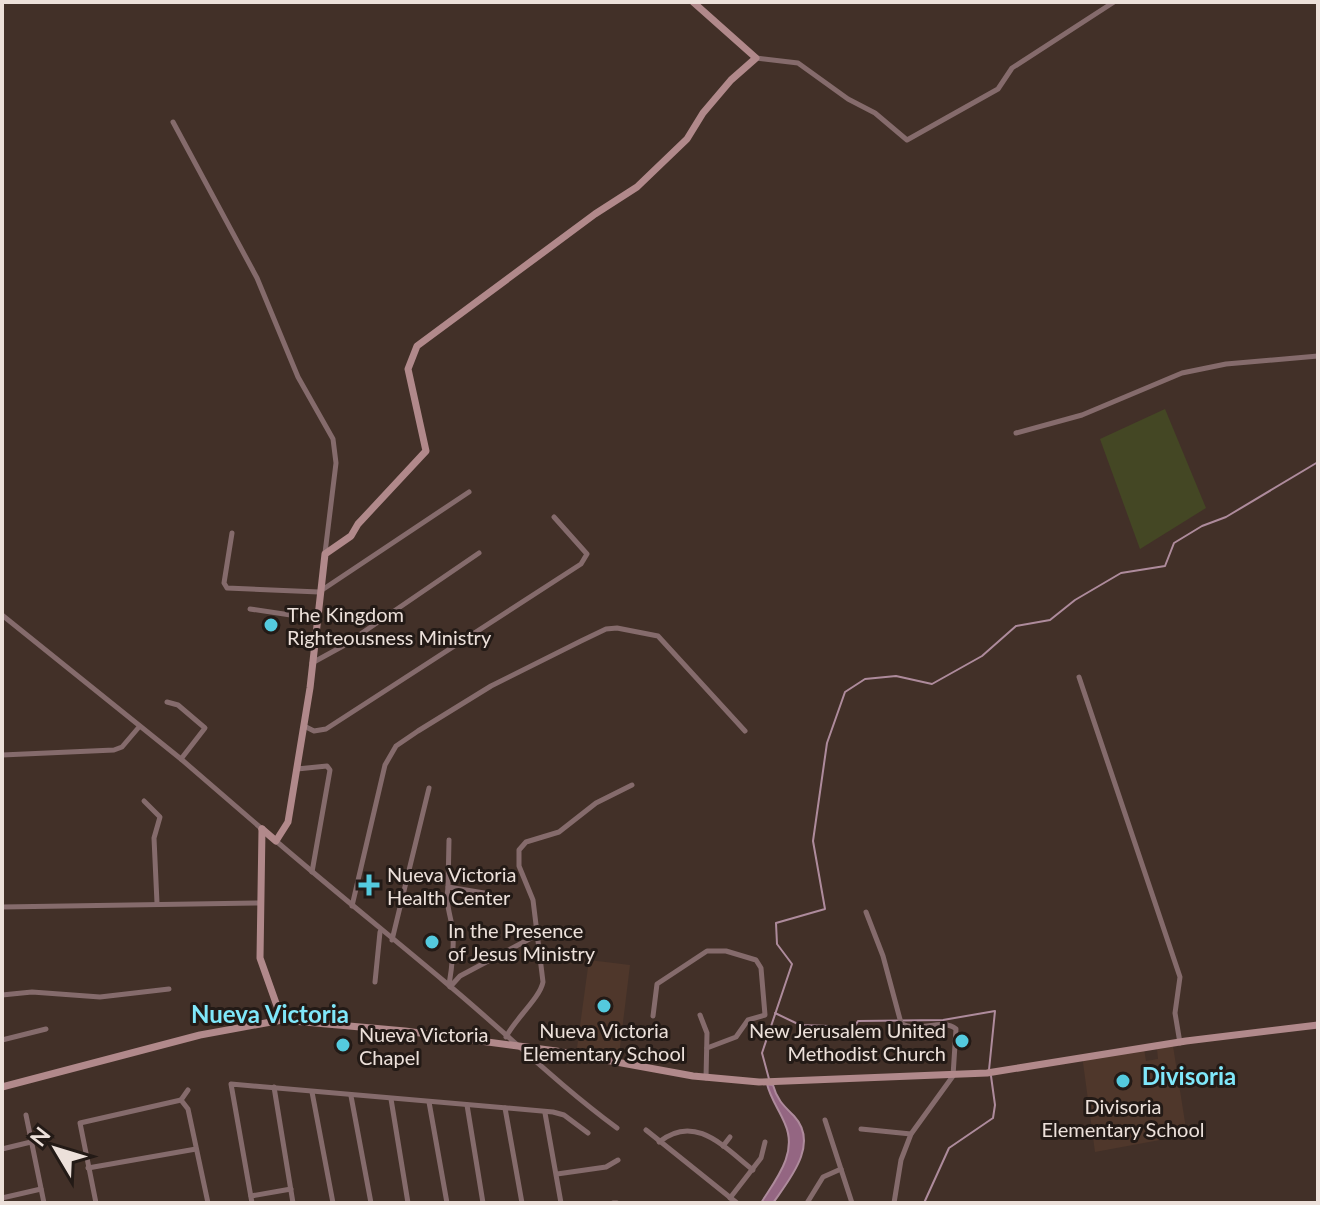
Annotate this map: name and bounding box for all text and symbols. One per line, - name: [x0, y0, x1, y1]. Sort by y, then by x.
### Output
- place label: The Kingdom Righteousness Ministry: [287, 602, 492, 649]
- marker: The Kingdom Righteousness Ministry: [262, 616, 280, 634]
- place label: Nueva Victoria Health Center: [387, 862, 516, 909]
- marker: Nueva Victoria Health Center: [358, 874, 380, 896]
- place label: In the Presence of Jesus Ministry: [448, 918, 596, 965]
- marker: In the Presence of Jesus Ministry: [423, 933, 441, 951]
- marker: Nueva Victoria Elementary School: [595, 997, 613, 1015]
- district label: Nueva Victoria: [191, 999, 349, 1028]
- place label: Nueva Victoria Elementary School: [523, 1018, 686, 1065]
- place label: New Jerusalem United Methodist Church: [749, 1018, 946, 1065]
- place label: Nueva Victoria Chapel: [359, 1022, 488, 1069]
- marker: New Jerusalem United Methodist Church: [953, 1032, 971, 1050]
- marker: Nueva Victoria Chapel: [334, 1036, 352, 1054]
- district label: Divisoria: [1142, 1061, 1236, 1090]
- marker: Divisoria Elementary School: [1114, 1072, 1132, 1090]
- place label: Divisoria Elementary School: [1042, 1094, 1205, 1141]
- north arrow: [16, 1109, 96, 1189]
- text: N: [24, 1121, 56, 1151]

